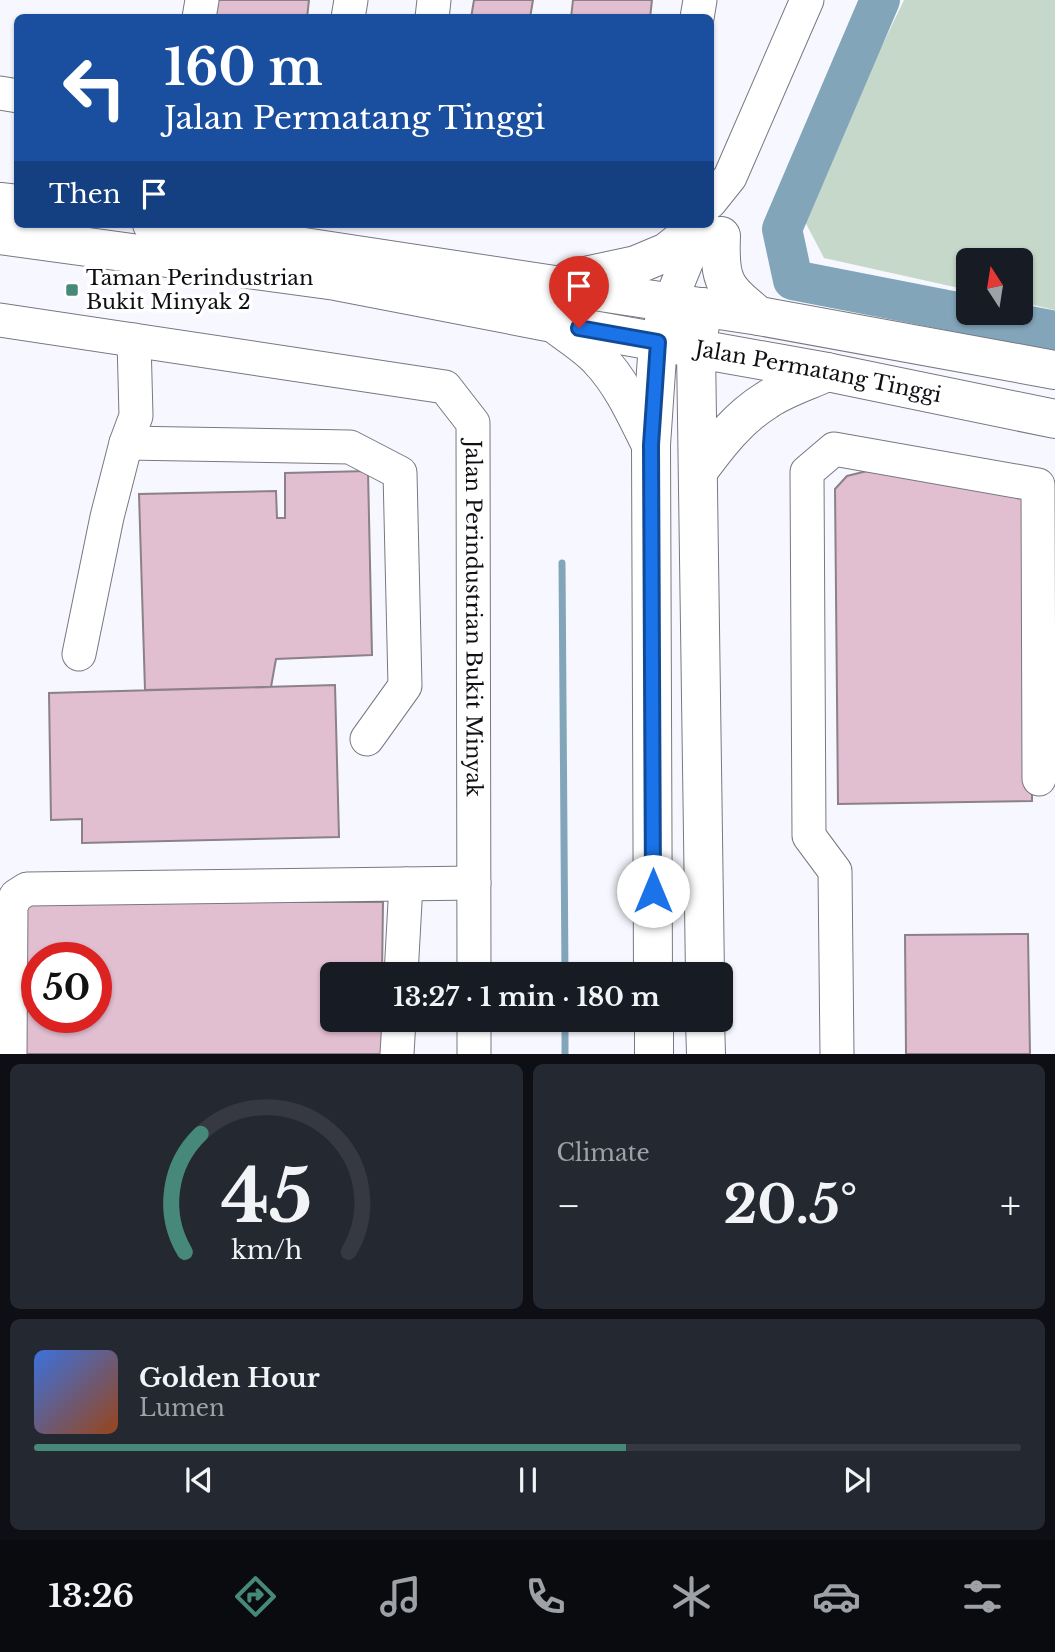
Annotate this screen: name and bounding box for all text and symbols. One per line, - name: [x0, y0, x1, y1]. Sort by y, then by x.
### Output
- text: 160 m: [164, 37, 323, 98]
- icon: left: [49, 42, 140, 133]
- text: Jalan Permatang Tinggi: [164, 98, 545, 138]
- icon: arrive: [135, 175, 173, 213]
- text: Then: [49, 178, 121, 210]
- north arrow: [956, 248, 1032, 326]
- map controls: [956, 248, 1033, 325]
- pin: [549, 256, 609, 328]
- place label: Taman Perindustrian Bukit Minyak 2: [86, 265, 313, 315]
- icon: arrive: [560, 267, 598, 305]
- marker: Taman Perindustrian Bukit Minyak 2: [64, 282, 80, 298]
- street label: Jalan Permatang Tinggi: [690, 335, 944, 408]
- street label: Jalan Perindustrian Bukit Minyak: [460, 437, 487, 797]
- position arrow: [616, 854, 690, 928]
- speed limit sign: 50: [21, 942, 112, 1033]
- text: 13:27 · 1 min · 180 m: [393, 981, 660, 1013]
- text: Climate: [557, 1139, 650, 1167]
- text: 45: [220, 1152, 312, 1243]
- text: 20.5°: [723, 1173, 857, 1237]
- text: −: [557, 1182, 581, 1229]
- text: +: [1000, 1182, 1021, 1229]
- text: km/h: [231, 1235, 302, 1266]
- text: Golden Hour: [139, 1362, 320, 1394]
- text: Lumen: [139, 1394, 225, 1422]
- icon: previous: [180, 1461, 218, 1499]
- icon: pause: [509, 1461, 547, 1499]
- icon: next: [838, 1461, 876, 1499]
- icon: directions: [231, 1572, 280, 1621]
- icon: music: [376, 1572, 425, 1621]
- icon: phone: [521, 1572, 570, 1621]
- icon: climate: [667, 1572, 716, 1621]
- icon: car: [812, 1572, 861, 1621]
- icon: filters: [958, 1572, 1007, 1621]
- text: 13:26: [48, 1576, 134, 1616]

